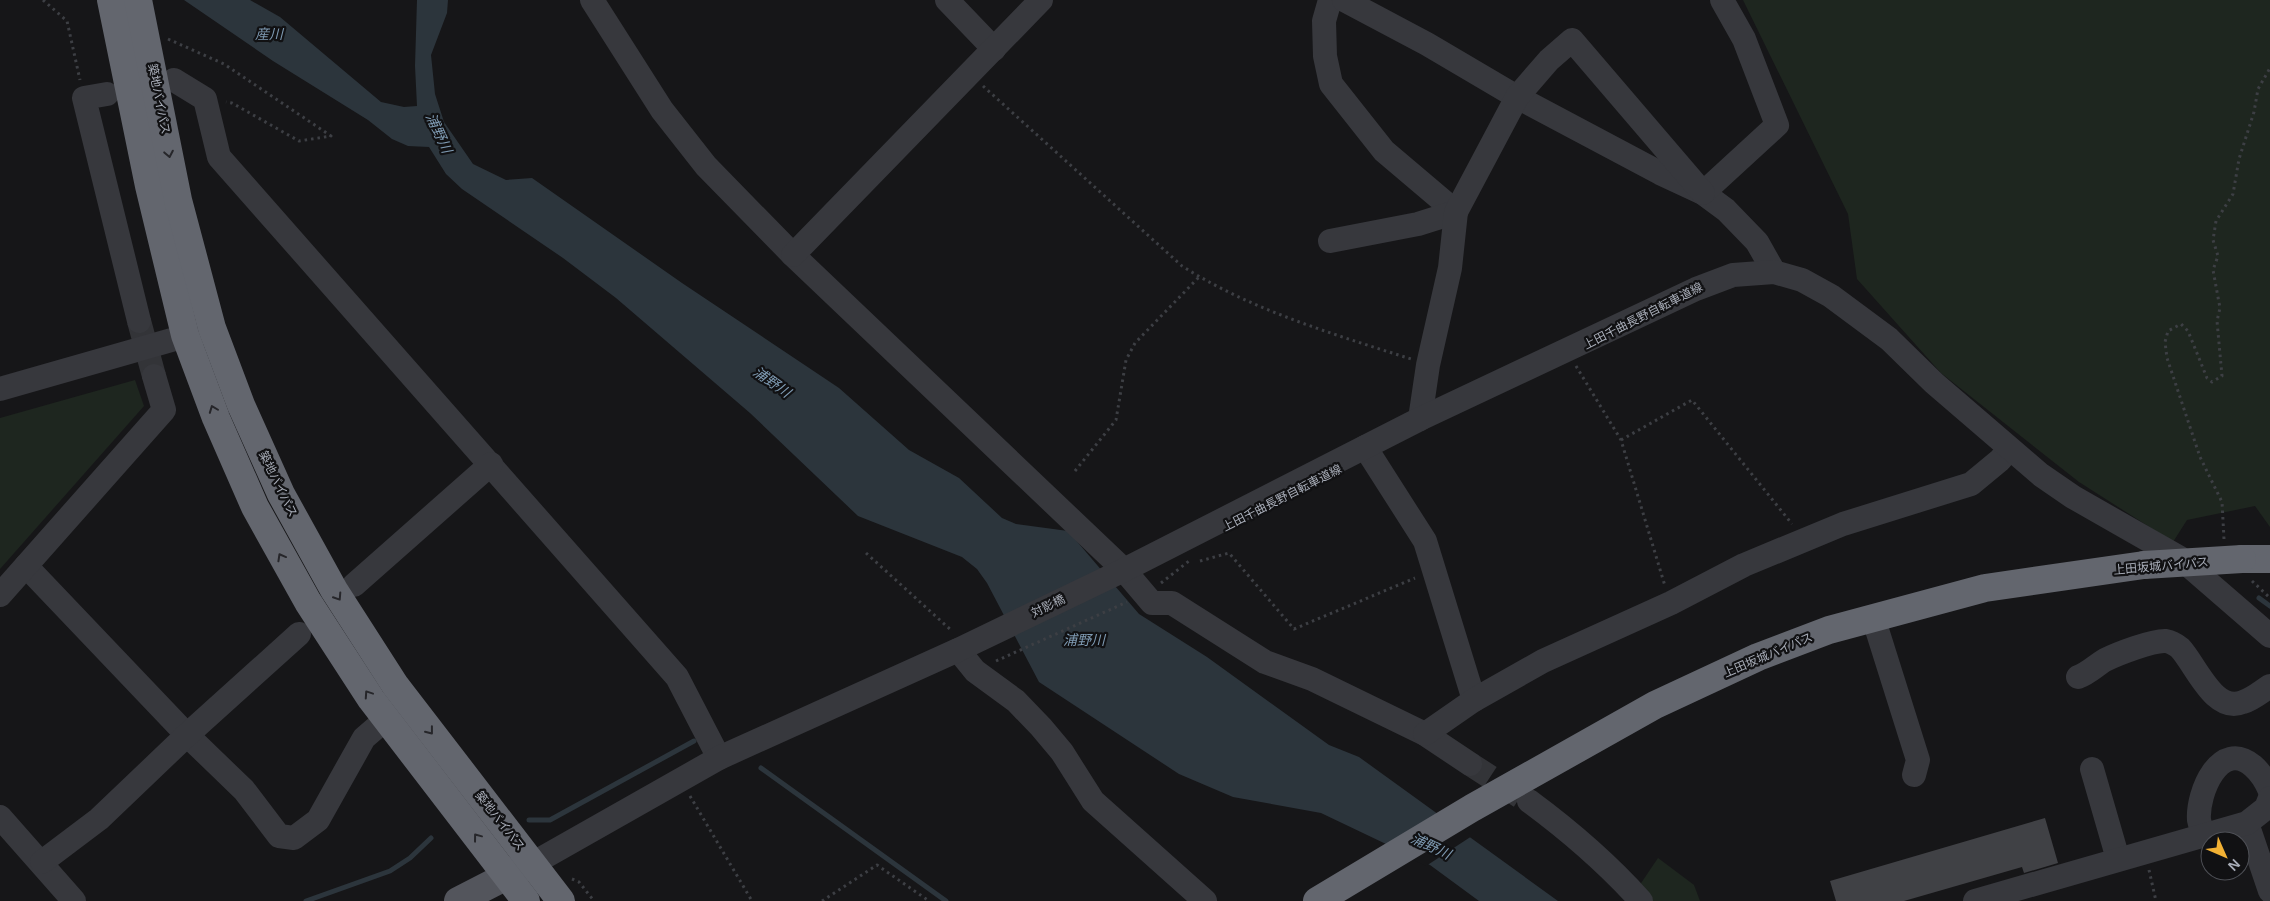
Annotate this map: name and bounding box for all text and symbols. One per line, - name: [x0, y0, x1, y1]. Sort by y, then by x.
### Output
- water label: 産川: [255, 26, 285, 42]
- street label: 築地バイパス: [145, 62, 173, 136]
- water label: 浦野川: [423, 111, 456, 157]
- one-way arrow: [164, 149, 174, 158]
- street label: 上田千曲長野自転車道線: [1581, 280, 1705, 352]
- water label: 浦野川: [750, 363, 795, 402]
- one-way arrow: [209, 406, 219, 414]
- street label: 築地バイパス: [256, 449, 300, 519]
- street label: 上田千曲長野自転車道線: [1220, 462, 1344, 534]
- one-way arrow: [278, 553, 288, 562]
- street label: 上田坂城バイパス: [2113, 555, 2209, 577]
- one-way arrow: [332, 592, 342, 601]
- street label: 対影橋: [1029, 592, 1067, 620]
- street label: 上田坂城バイパス: [1721, 630, 1815, 680]
- water label: 浦野川: [1063, 632, 1107, 648]
- one-way arrow: [365, 690, 374, 700]
- one-way arrow: [425, 725, 433, 734]
- street label: 築地バイパス: [472, 788, 528, 854]
- water label: 浦野川: [1409, 830, 1455, 863]
- north arrow: [2200, 831, 2250, 881]
- one-way arrow: [474, 834, 483, 843]
- text: N: [2225, 856, 2243, 874]

